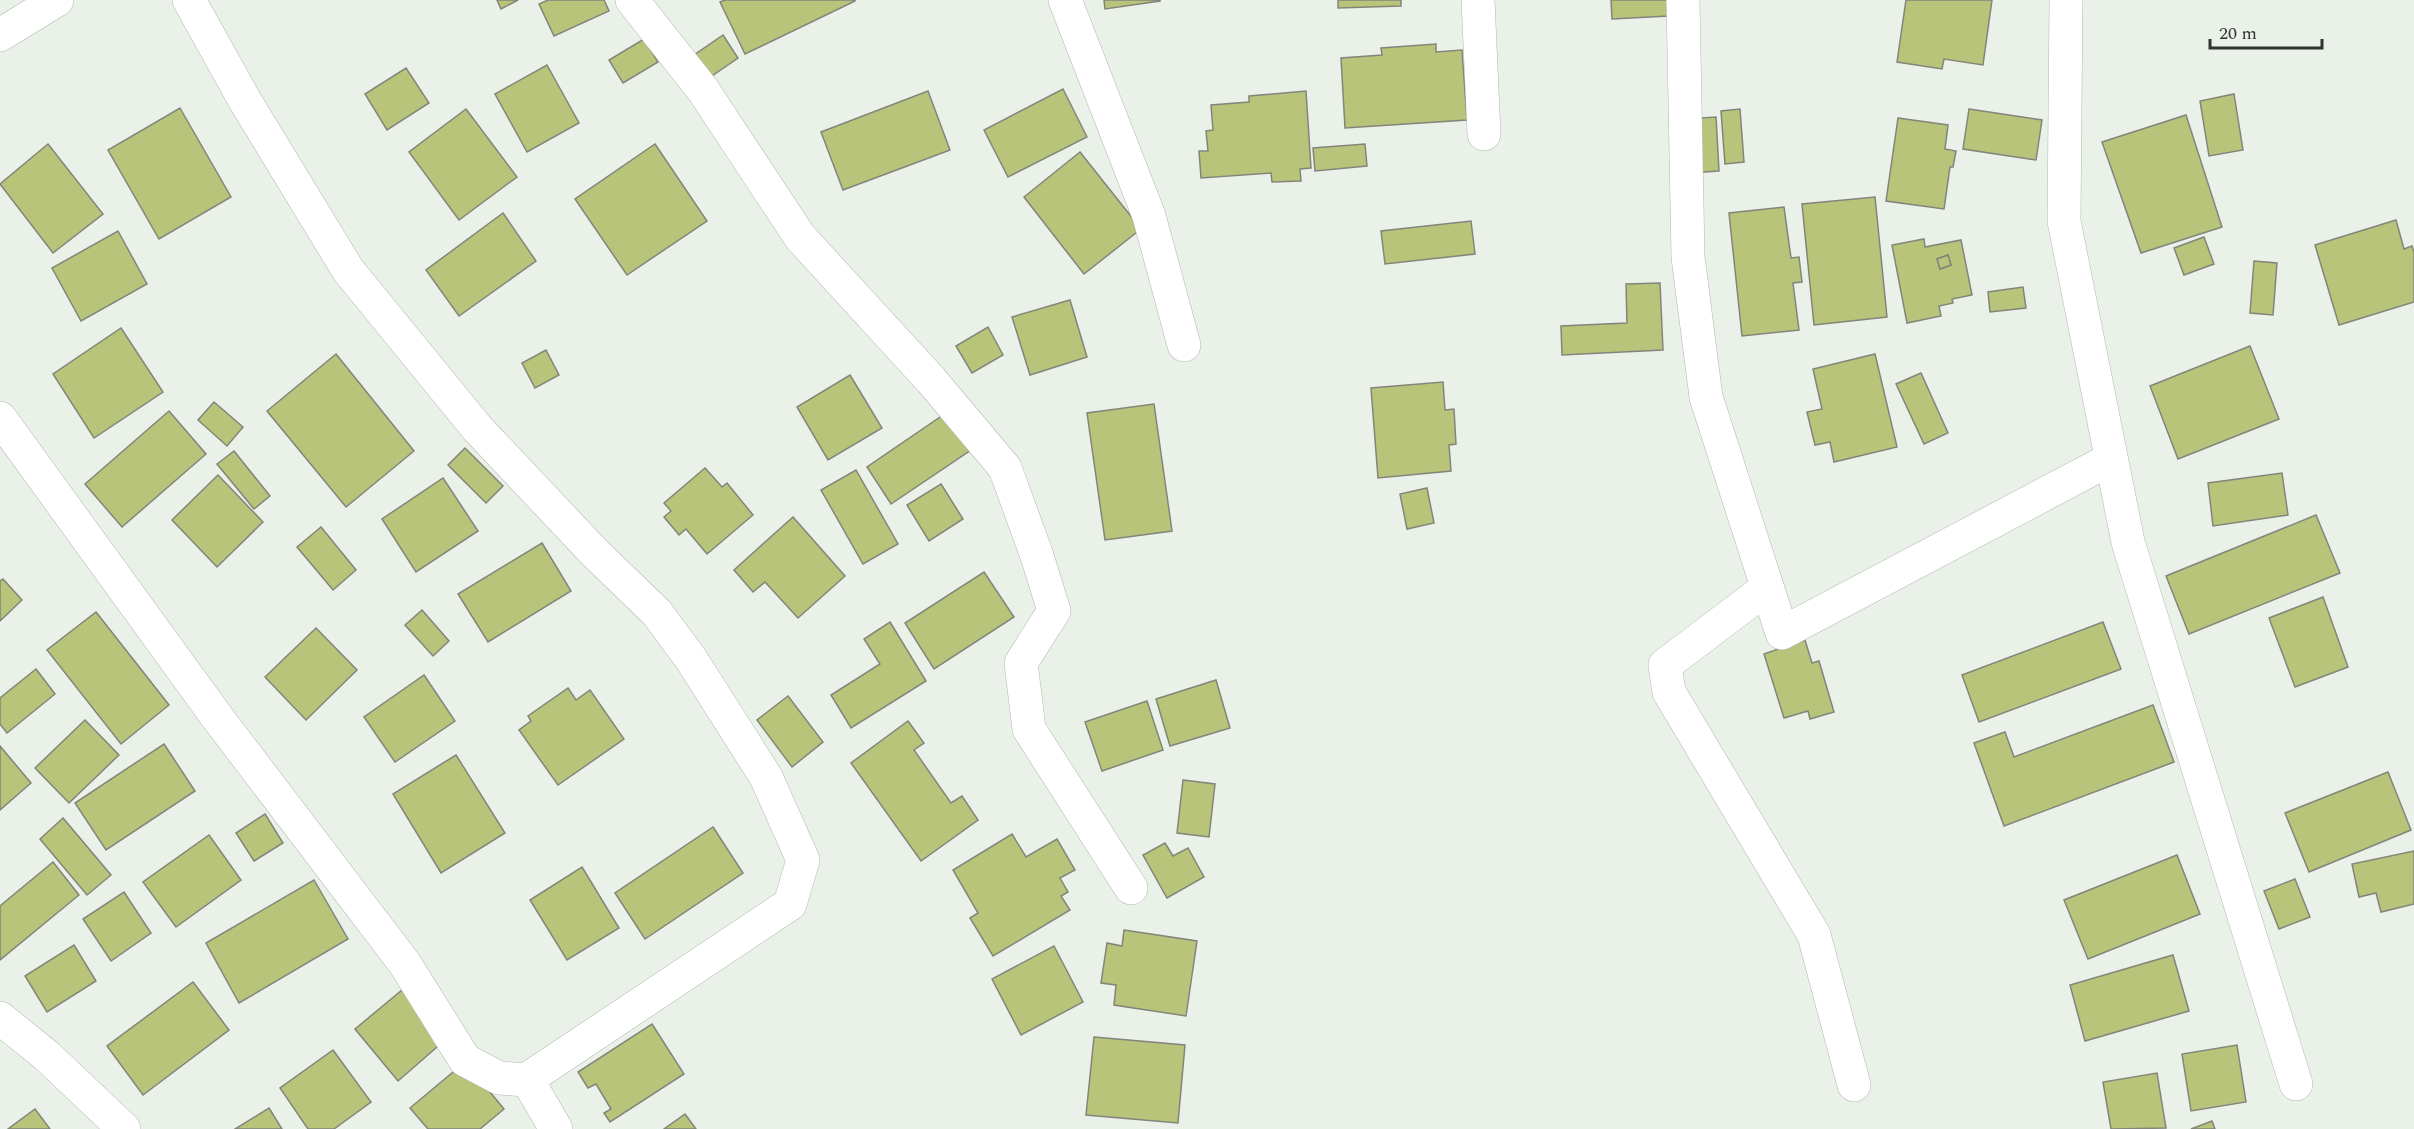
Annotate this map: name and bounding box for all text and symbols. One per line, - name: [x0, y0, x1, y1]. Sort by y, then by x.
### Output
- scale bar: [2210, 12, 2322, 50]
- text: 20 m: [2219, 20, 2257, 47]

